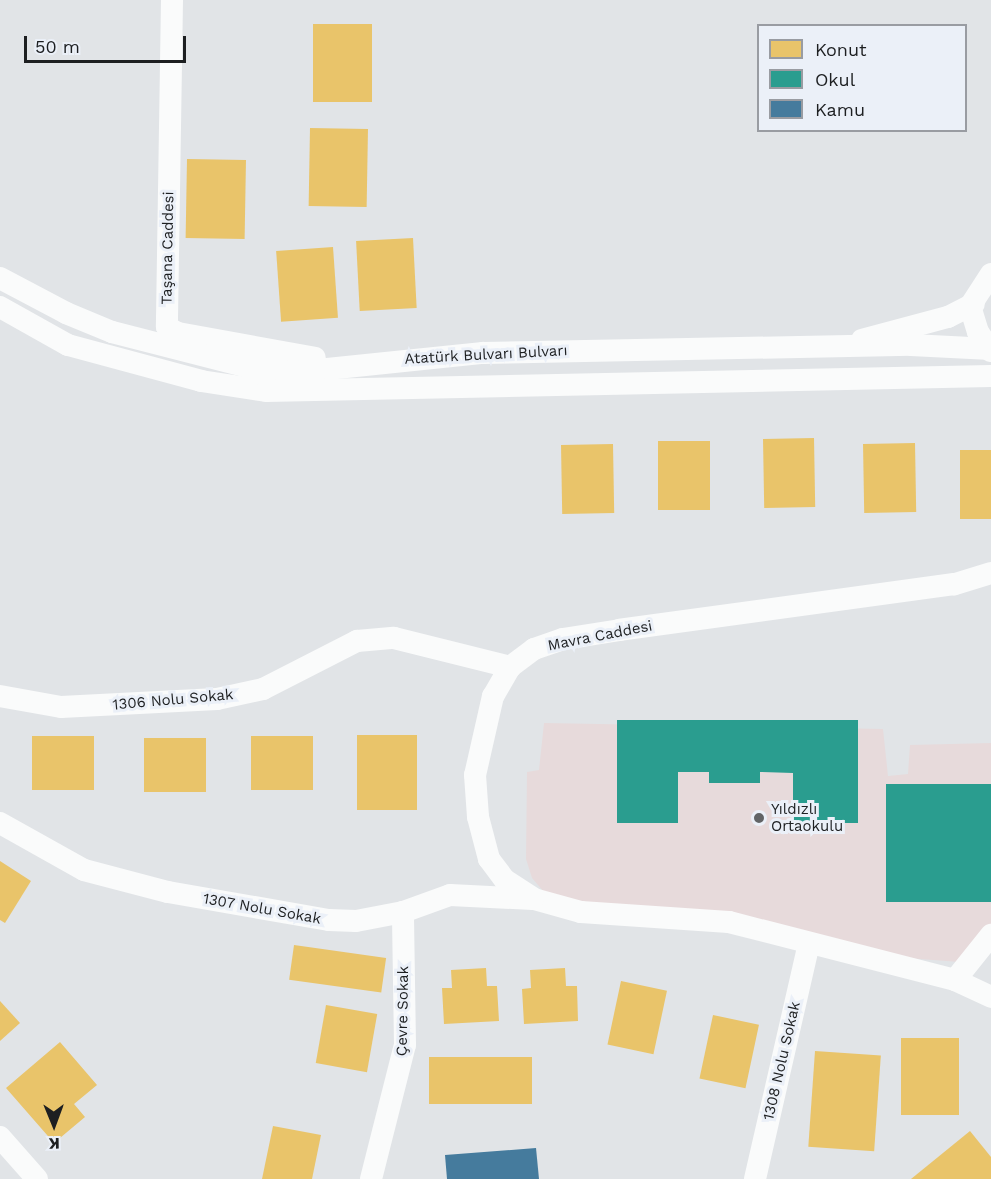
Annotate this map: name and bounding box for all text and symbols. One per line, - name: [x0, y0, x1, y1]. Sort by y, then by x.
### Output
- scale bar: [27, 24, 189, 62]
- legend: [757, 24, 967, 132]
- text: 50 m: [35, 36, 80, 57]
- text: Konut: [815, 39, 867, 60]
- text: Okul: [815, 69, 855, 90]
- text: Kamu: [815, 99, 865, 120]
- street label: Taşana Caddesi: [158, 191, 178, 305]
- street label: Atatürk Bulvarı Bulvarı: [404, 342, 568, 368]
- street label: Mavra Caddesi: [546, 617, 654, 655]
- street label: 1306 Nolu Sokak: [112, 686, 234, 714]
- place label: Yıldızlı Ortaokulu: [771, 800, 843, 835]
- marker: Yıldızlı Ortaokulu: [752, 811, 766, 825]
- street label: 1307 Nolu Sokak: [201, 890, 323, 928]
- street label: Çevre Sokak: [393, 966, 413, 1056]
- street label: 1308 Nolu Sokak: [760, 1000, 804, 1122]
- north arrow: [24, 1095, 84, 1155]
- text: K: [49, 1134, 60, 1153]

